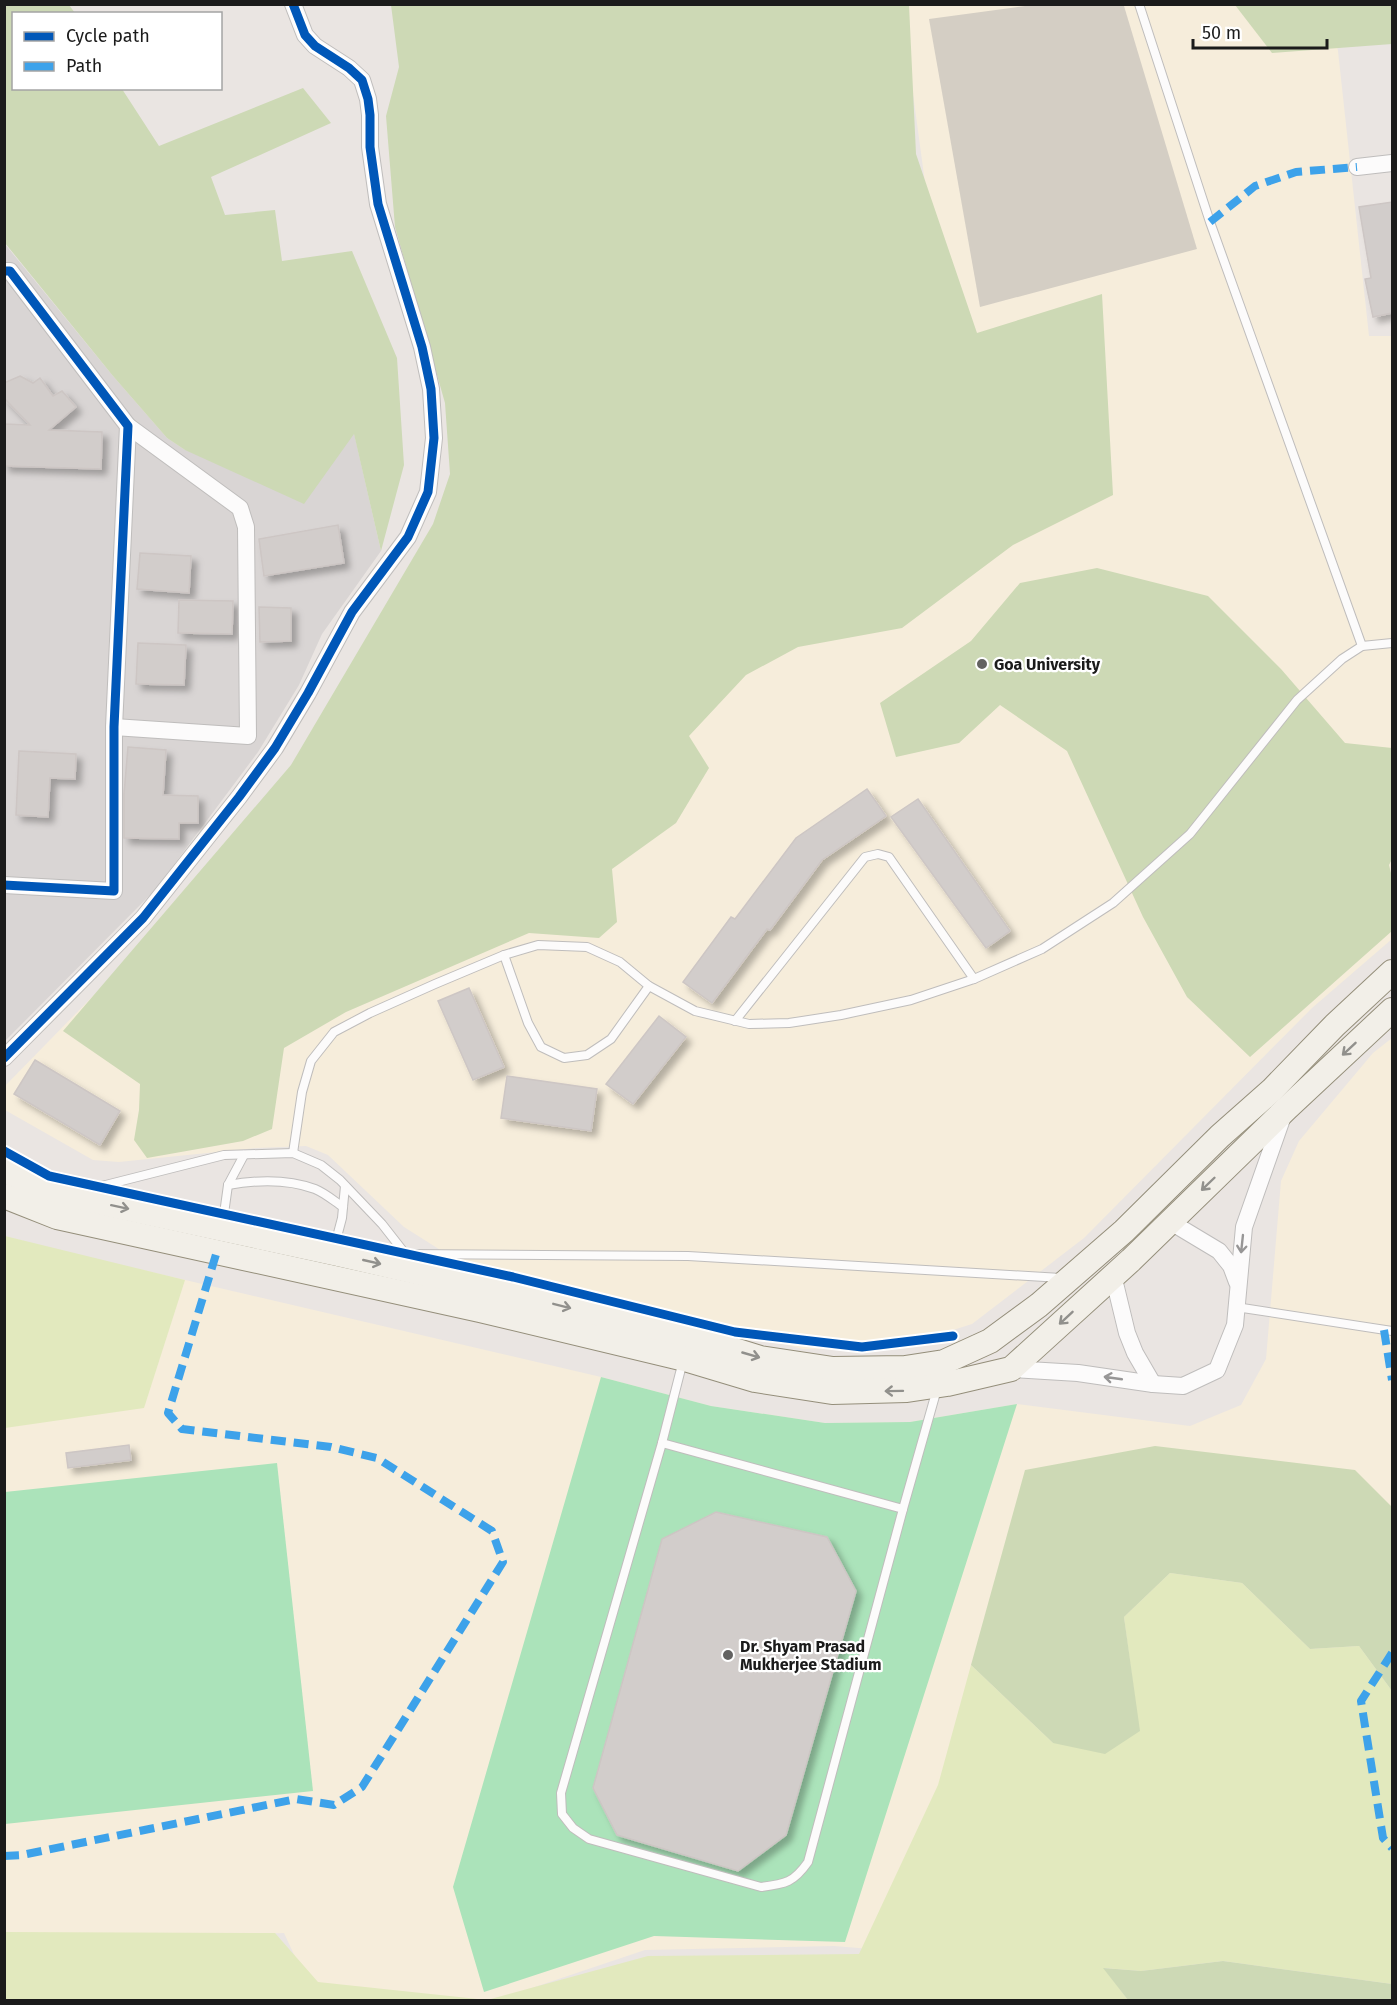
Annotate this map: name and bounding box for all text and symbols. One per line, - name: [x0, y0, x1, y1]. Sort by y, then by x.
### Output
- legend: [12, 12, 222, 90]
- scale bar: [1193, 12, 1326, 50]
- text: 50 m: [1202, 22, 1241, 44]
- text: Cycle path: [66, 25, 150, 47]
- text: Path: [66, 55, 102, 77]
- place label: Goa University: [994, 655, 1101, 674]
- marker: Goa University: [975, 657, 989, 671]
- one-way arrow: [1342, 1042, 1357, 1057]
- one-way arrow: [1200, 1176, 1215, 1191]
- one-way arrow: [110, 1202, 129, 1213]
- one-way arrow: [1236, 1234, 1247, 1254]
- one-way arrow: [363, 1256, 382, 1268]
- one-way arrow: [552, 1301, 571, 1313]
- one-way arrow: [1059, 1311, 1074, 1325]
- one-way arrow: [741, 1350, 760, 1361]
- one-way arrow: [1104, 1373, 1124, 1384]
- one-way arrow: [884, 1385, 904, 1396]
- place label: Dr. Shyam Prasad Mukherjee Stadium: [740, 1637, 882, 1674]
- marker: Dr. Shyam Prasad Mukherjee Stadium: [721, 1648, 735, 1662]

